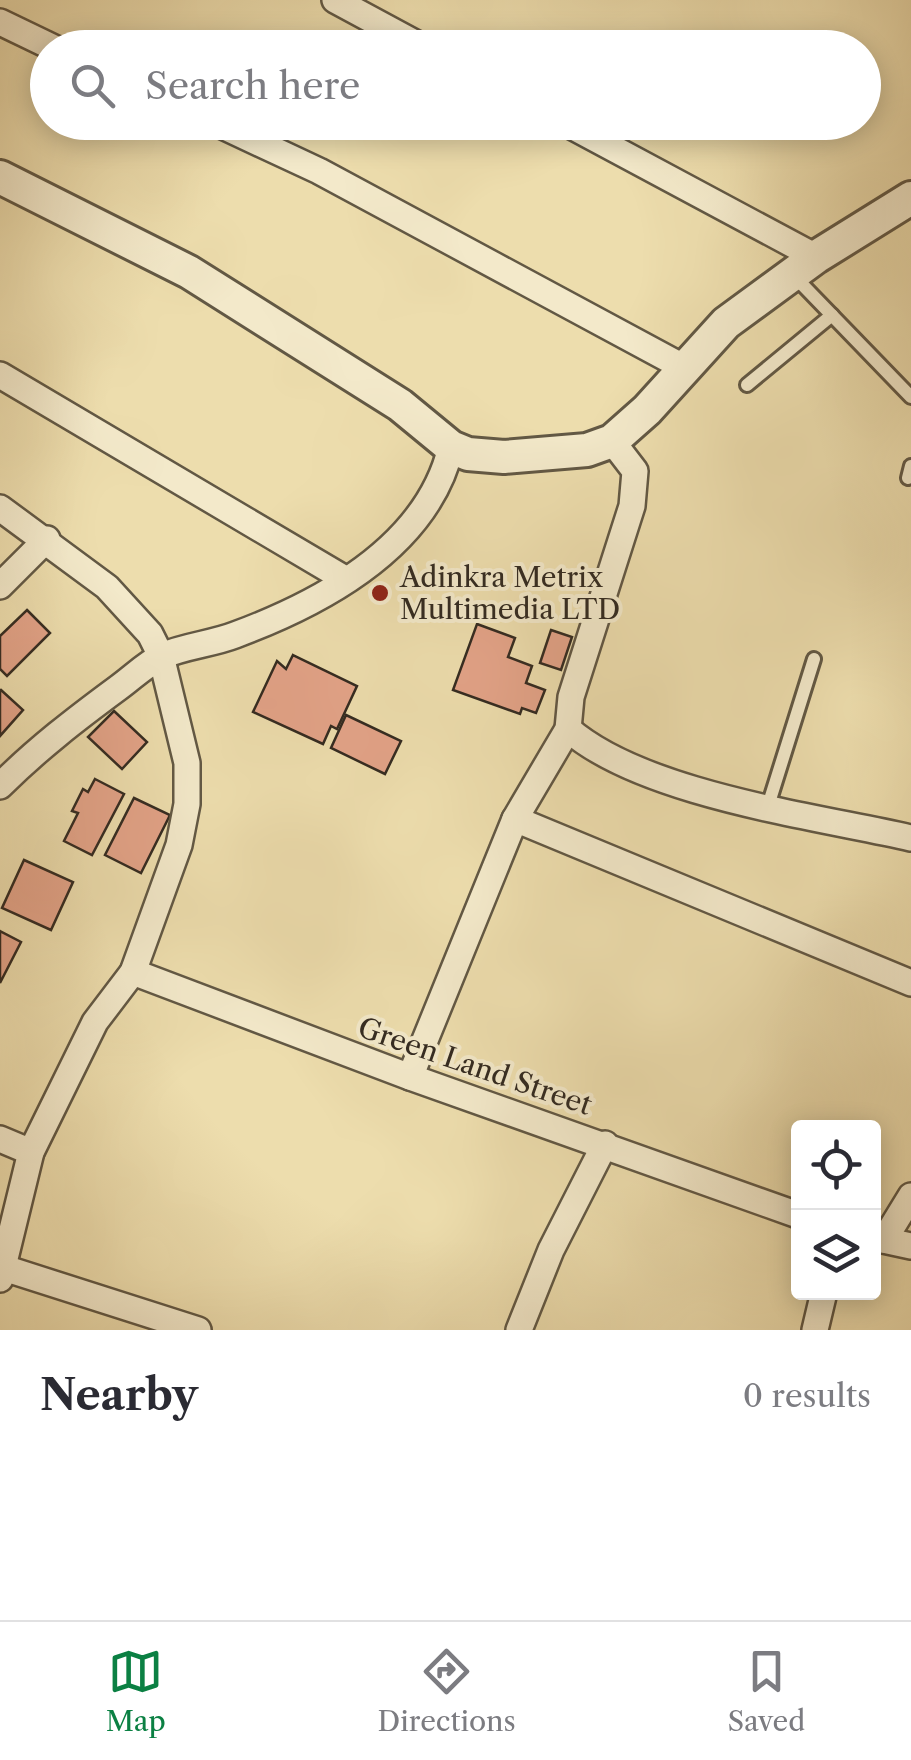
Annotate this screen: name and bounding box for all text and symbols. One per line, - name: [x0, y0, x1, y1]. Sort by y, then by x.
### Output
- search box: [30, 30, 881, 140]
- icon: search: [65, 58, 120, 113]
- text: Search here: [145, 62, 360, 109]
- place label: Adinkra Metrix Multimedia LTD: [399, 560, 620, 626]
- marker: Adinkra Metrix Multimedia LTD: [369, 582, 391, 604]
- street label: Green Land Street: [354, 1010, 596, 1122]
- map controls: [791, 1120, 881, 1300]
- button: locate: [791, 1120, 881, 1210]
- button: layers: [791, 1210, 881, 1300]
- text: Nearby: [40, 1369, 198, 1421]
- text: 0 results: [743, 1376, 871, 1415]
- tab: Map: [106, 1644, 166, 1738]
- tab: Directions: [377, 1644, 516, 1738]
- tab: Saved: [727, 1644, 805, 1738]

